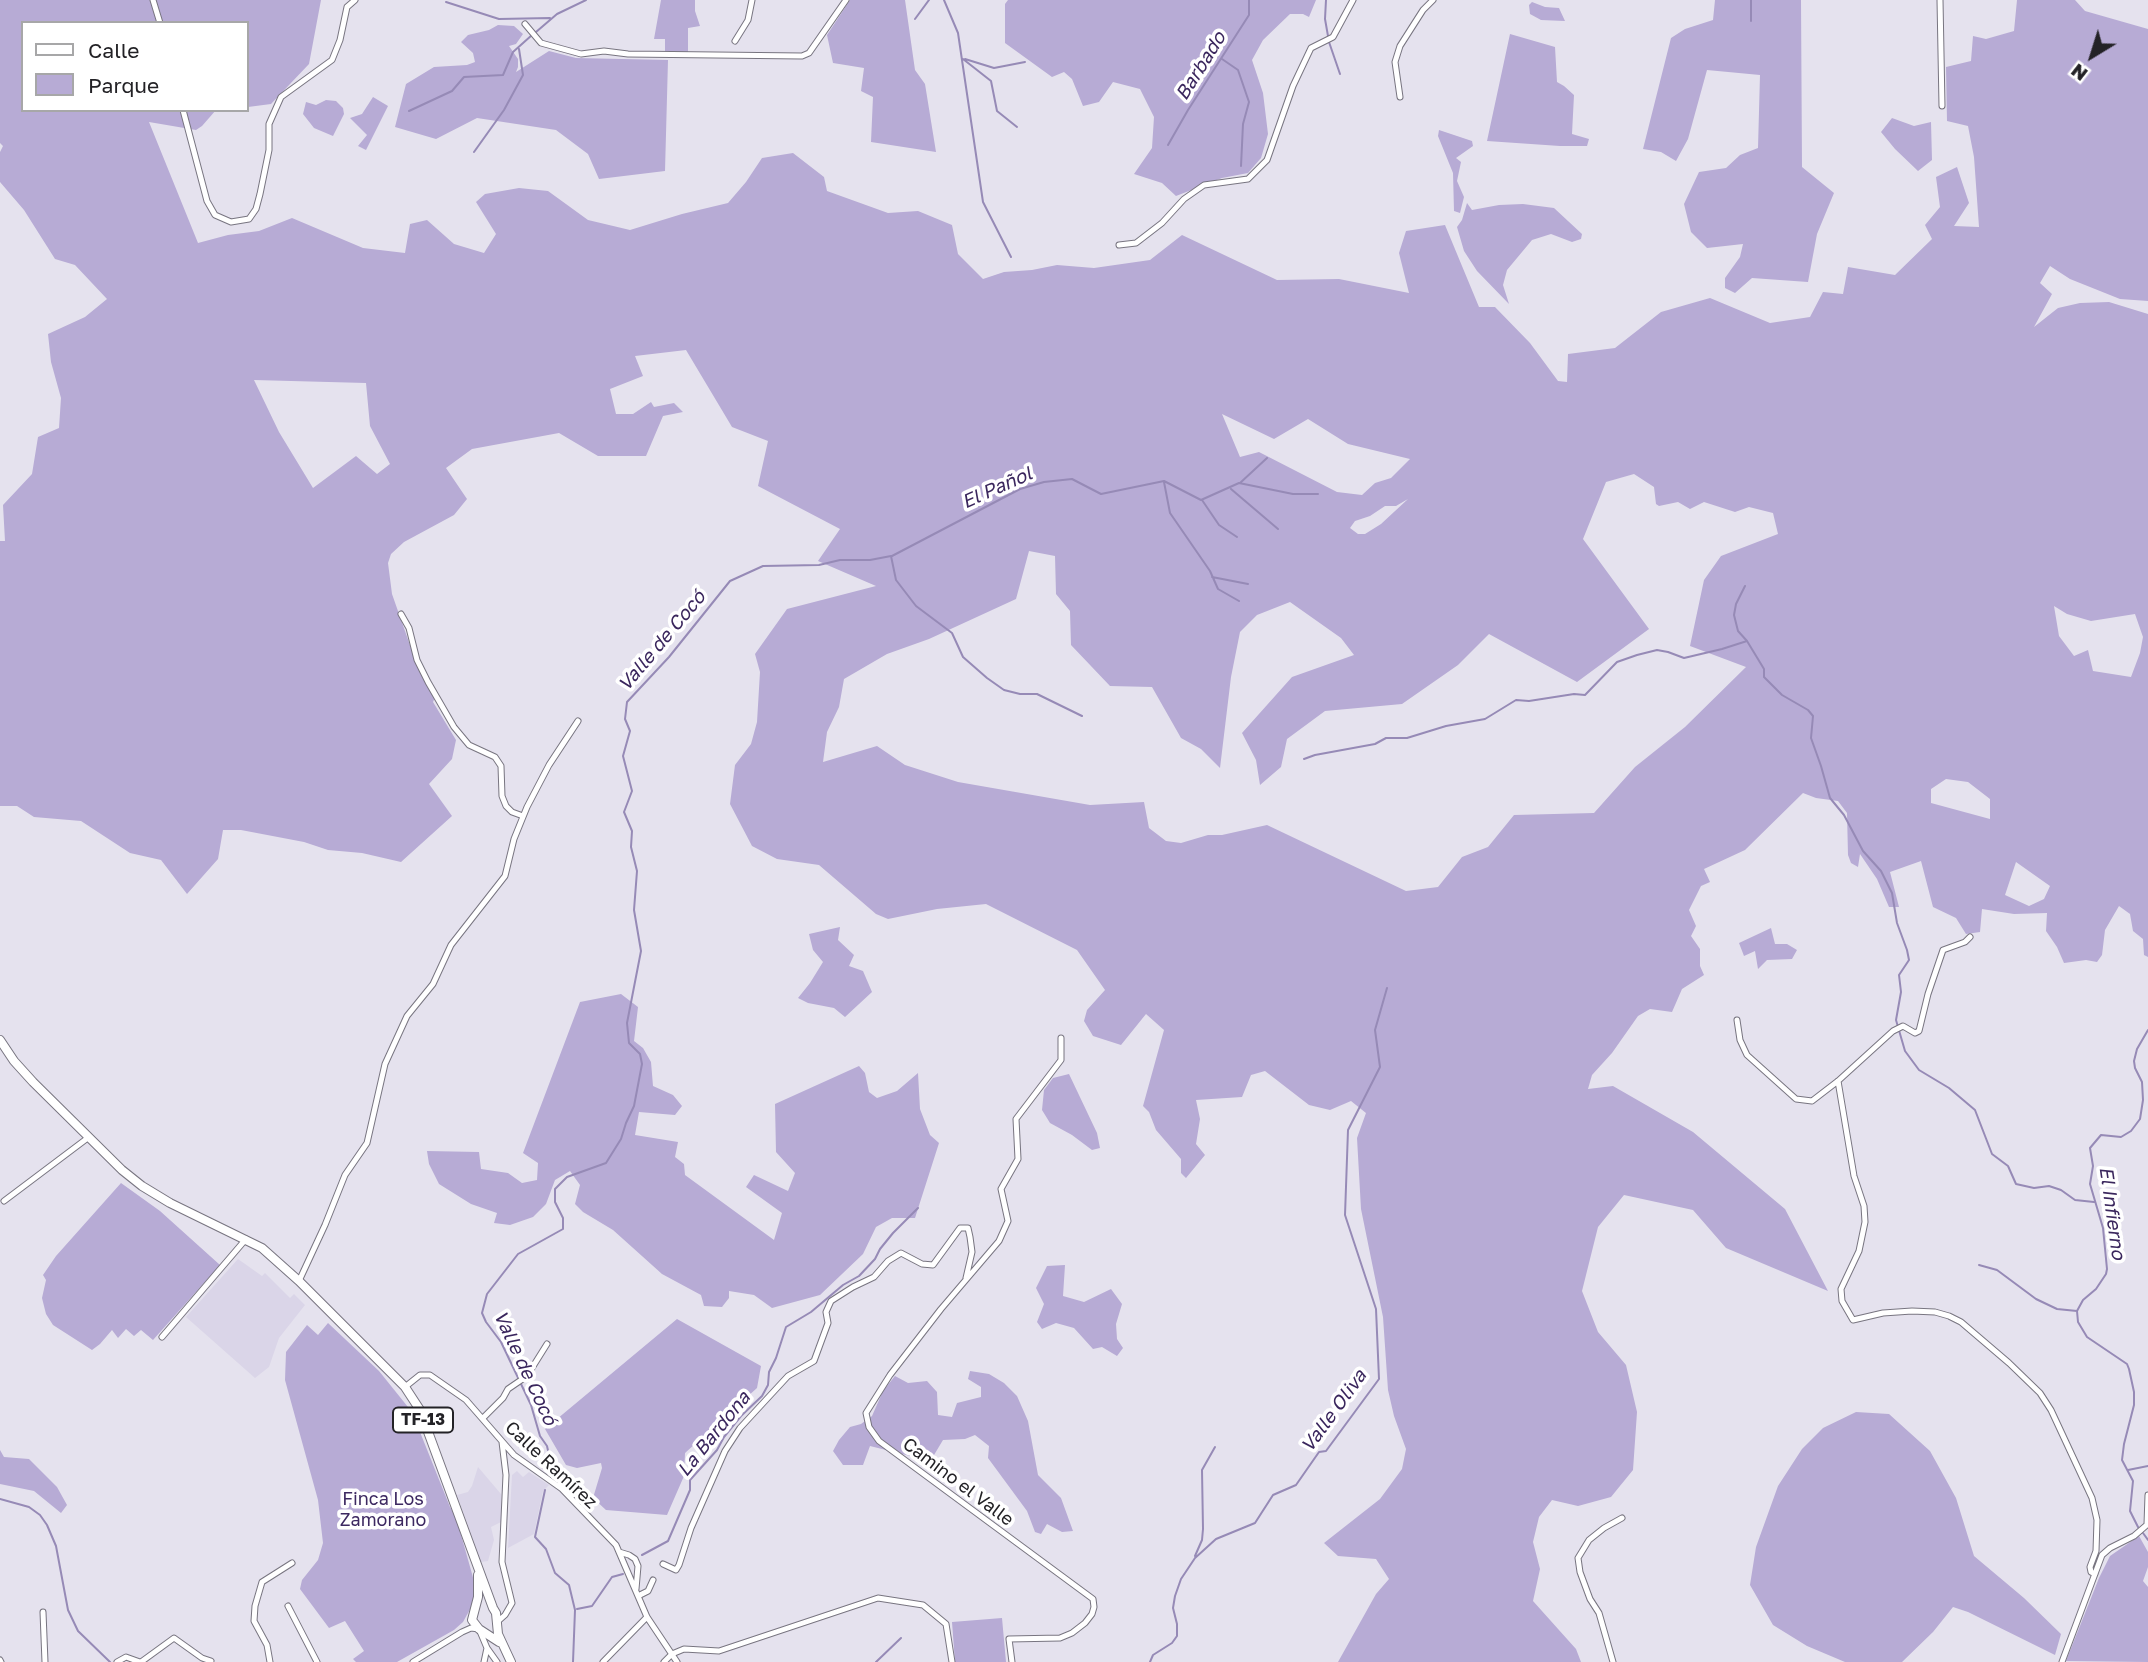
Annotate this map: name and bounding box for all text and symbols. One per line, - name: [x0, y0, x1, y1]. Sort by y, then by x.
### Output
- legend: [21, 21, 248, 112]
- north arrow: [2057, 21, 2127, 91]
- water label: Barbado: [1171, 28, 1231, 104]
- text: Calle: [88, 37, 140, 63]
- text: N: [2066, 59, 2092, 86]
- text: Parque: [88, 72, 159, 98]
- water label: El Pañol: [958, 462, 1036, 514]
- water label: Valle de Cocó: [614, 586, 710, 696]
- water label: El Infierno: [2094, 1165, 2130, 1261]
- water label: Valle de Cocó: [489, 1307, 561, 1429]
- water label: Valle Oliva: [1297, 1365, 1371, 1457]
- water label: La Bardona: [673, 1387, 755, 1481]
- road number: TF-13: [393, 1408, 453, 1432]
- street label: Calle Ramírez: [500, 1417, 602, 1513]
- street label: Camino el Valle: [898, 1433, 1018, 1531]
- park label: Finca Los Zamorano: [340, 1488, 426, 1530]

